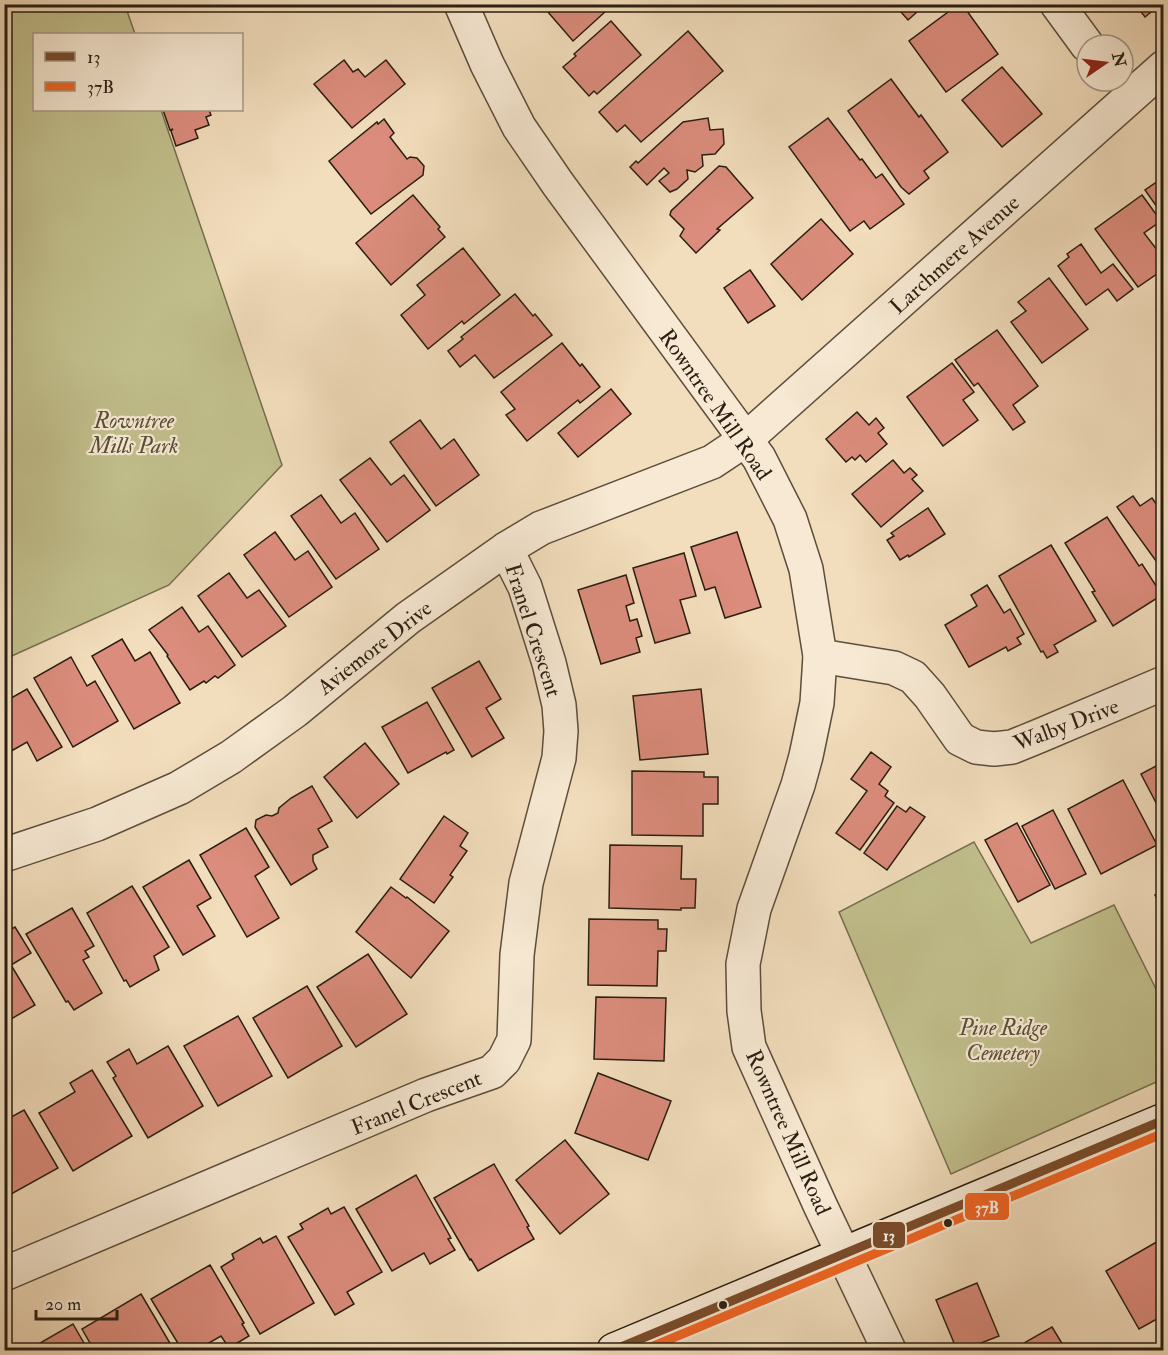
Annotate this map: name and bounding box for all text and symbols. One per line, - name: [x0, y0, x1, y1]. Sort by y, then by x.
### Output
- legend: [33, 33, 243, 111]
- north arrow: [1075, 33, 1135, 93]
- text: 13: [87, 46, 100, 69]
- text: N: [1107, 49, 1130, 70]
- text: 37B: [87, 76, 114, 99]
- street label: Larchmere Avenue: [884, 189, 1025, 320]
- street label: Rowntree Mill Road: [653, 324, 778, 486]
- park label: Rowntree Mills Park: [88, 407, 178, 460]
- street label: Franel Crescent: [498, 560, 568, 700]
- street label: Aviemore Drive: [311, 594, 438, 702]
- street label: Walby Drive: [1009, 692, 1123, 758]
- park label: Pine Ridge Cemetery: [958, 1014, 1048, 1067]
- street label: Rowntree Mill Road: [739, 1045, 837, 1220]
- street label: Franel Crescent: [347, 1064, 486, 1142]
- line badge: 37B: [964, 1192, 1010, 1221]
- text: 37B: [975, 1198, 999, 1218]
- unlabelled marker: [942, 1217, 954, 1229]
- line badge: 13: [872, 1221, 906, 1249]
- text: 13: [883, 1226, 895, 1246]
- scale bar: [36, 1283, 117, 1321]
- text: 20 m: [45, 1293, 81, 1316]
- unlabelled marker: [717, 1299, 729, 1311]

